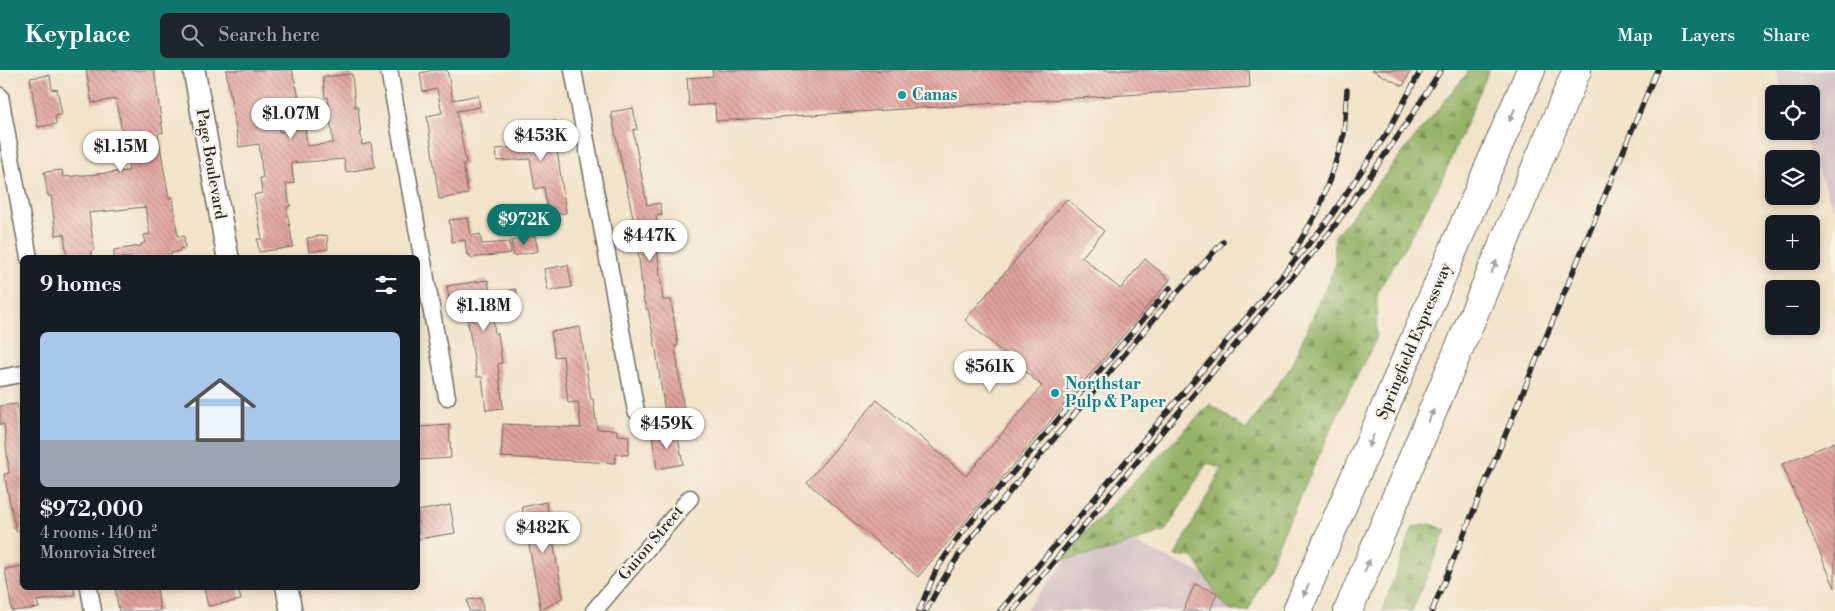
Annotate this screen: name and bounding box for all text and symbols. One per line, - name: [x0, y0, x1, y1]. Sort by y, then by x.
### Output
- search box: [160, 13, 510, 58]
- text: Keyplace: [25, 20, 130, 50]
- icon: search: [178, 21, 206, 49]
- text: Search here: [218, 23, 320, 47]
- text: Map: [1618, 24, 1653, 47]
- text: Layers: [1681, 24, 1735, 47]
- text: Share: [1763, 24, 1810, 47]
- place label: Canas: [912, 85, 958, 105]
- map controls: [1765, 85, 1820, 335]
- button: locate: [1765, 85, 1820, 140]
- marker: Canas: [896, 89, 908, 101]
- pin: $1.07M: [250, 98, 332, 140]
- text: $1.07M: [262, 104, 320, 124]
- street label: Page Boulevard: [191, 107, 231, 221]
- one-way arrow: [1508, 108, 1516, 123]
- pin: $453K: [506, 119, 576, 162]
- text: $453K: [515, 126, 567, 146]
- pin: $1.15M: [80, 131, 162, 173]
- text: $1.15M: [94, 137, 148, 157]
- button: layers: [1765, 150, 1820, 205]
- pin: $972K: [489, 204, 559, 246]
- text: $972K: [498, 210, 550, 230]
- button: +: [1765, 215, 1820, 270]
- pin: $447K: [615, 220, 685, 262]
- text: $447K: [624, 226, 676, 246]
- street label: Springfield Expressway: [1372, 259, 1456, 422]
- one-way arrow: [1491, 260, 1499, 274]
- icon: filters: [372, 271, 400, 299]
- text: 9 homes: [40, 272, 121, 298]
- button: −: [1765, 280, 1820, 335]
- pin: $1.18M: [443, 290, 525, 332]
- text: $1.18M: [457, 296, 511, 316]
- pin: $561K: [955, 350, 1025, 393]
- text: $561K: [965, 357, 1015, 377]
- icon: home: [175, 365, 265, 455]
- place label: Northstar Pulp & Paper: [1065, 374, 1166, 412]
- marker: Northstar Pulp & Paper: [1049, 387, 1061, 399]
- pin: $459K: [632, 408, 702, 450]
- one-way arrow: [1427, 409, 1435, 424]
- text: $459K: [640, 414, 694, 434]
- one-way arrow: [1367, 434, 1375, 448]
- text: $972,000: [40, 497, 143, 523]
- street label: Guion Street: [614, 501, 688, 584]
- pin: $482K: [508, 512, 578, 554]
- text: $482K: [516, 518, 570, 538]
- text: 4 rooms · 140 m²: [40, 523, 157, 543]
- text: Monrovia Street: [40, 543, 156, 563]
- one-way arrow: [1364, 559, 1372, 573]
- one-way arrow: [1302, 583, 1310, 597]

